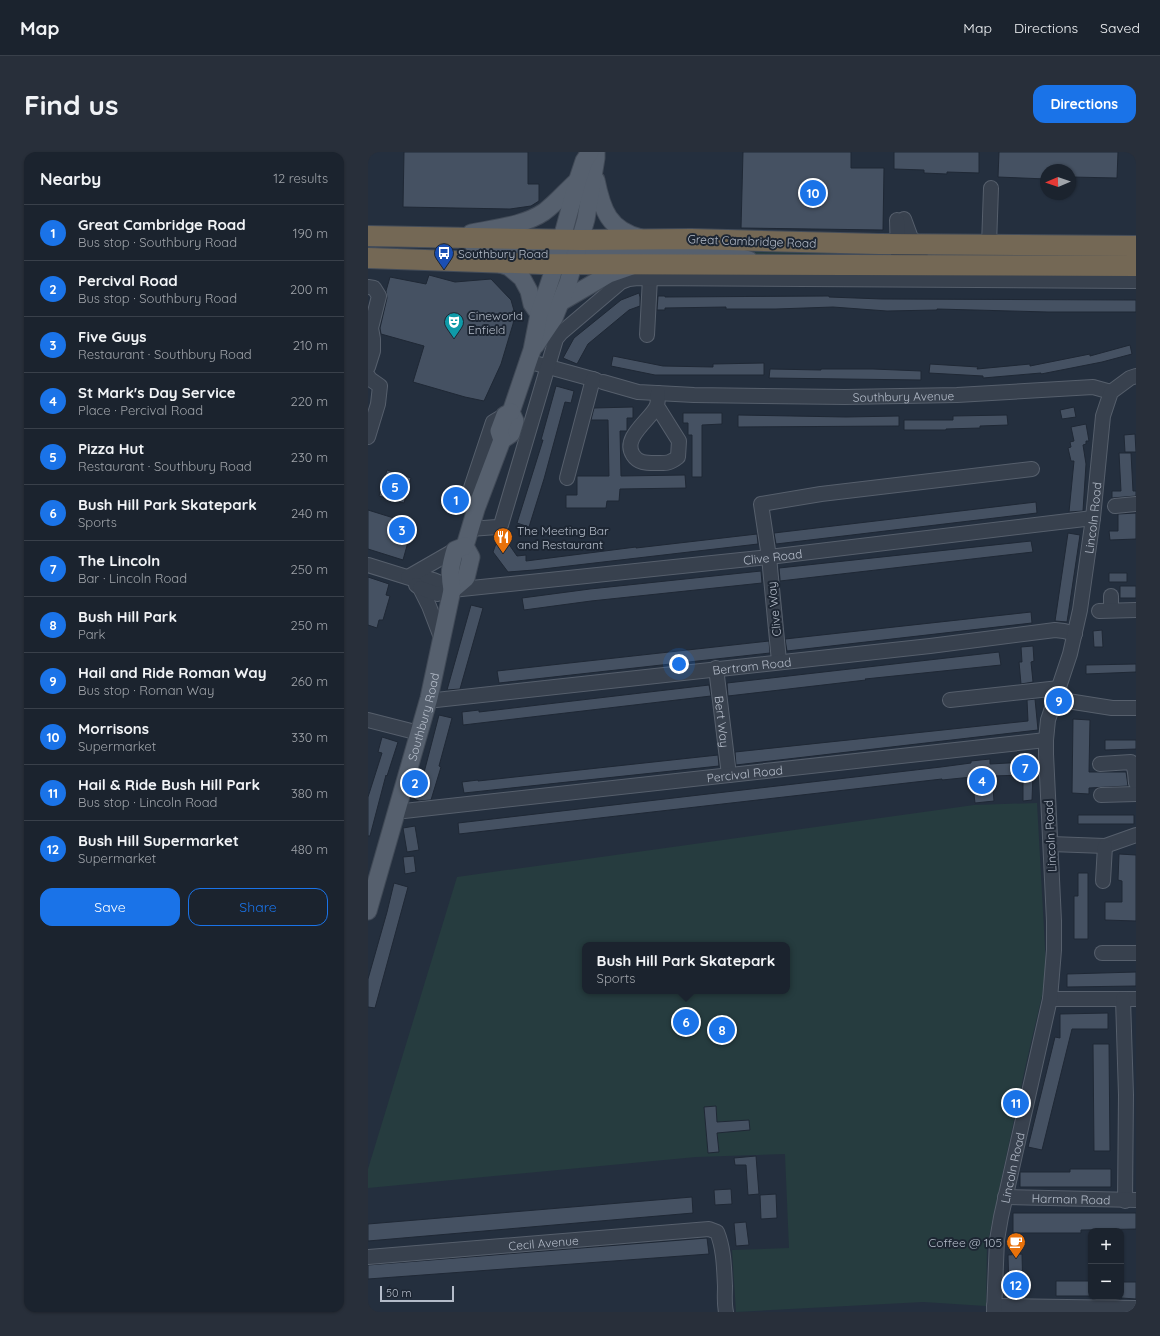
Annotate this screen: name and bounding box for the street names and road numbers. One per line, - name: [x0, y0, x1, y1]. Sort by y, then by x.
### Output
- street label: Great Cambridge Road: [687, 231, 817, 251]
- street label: Southbury Avenue: [853, 388, 955, 404]
- street label: Lincoln Road: [1081, 481, 1104, 555]
- street label: Clive Road: [742, 546, 803, 567]
- street label: Clive Way: [764, 581, 784, 637]
- street label: Bertram Road: [712, 654, 792, 677]
- street label: Southbury Road: [404, 671, 442, 762]
- street label: Bert Way: [712, 695, 733, 748]
- street label: Percival Road: [706, 762, 783, 785]
- street label: Lincoln Road: [1041, 800, 1059, 872]
- street label: Lincoln Road: [997, 1131, 1027, 1204]
- street label: Harman Road: [1031, 1190, 1111, 1207]
- street label: Cecil Avenue: [508, 1232, 579, 1253]

